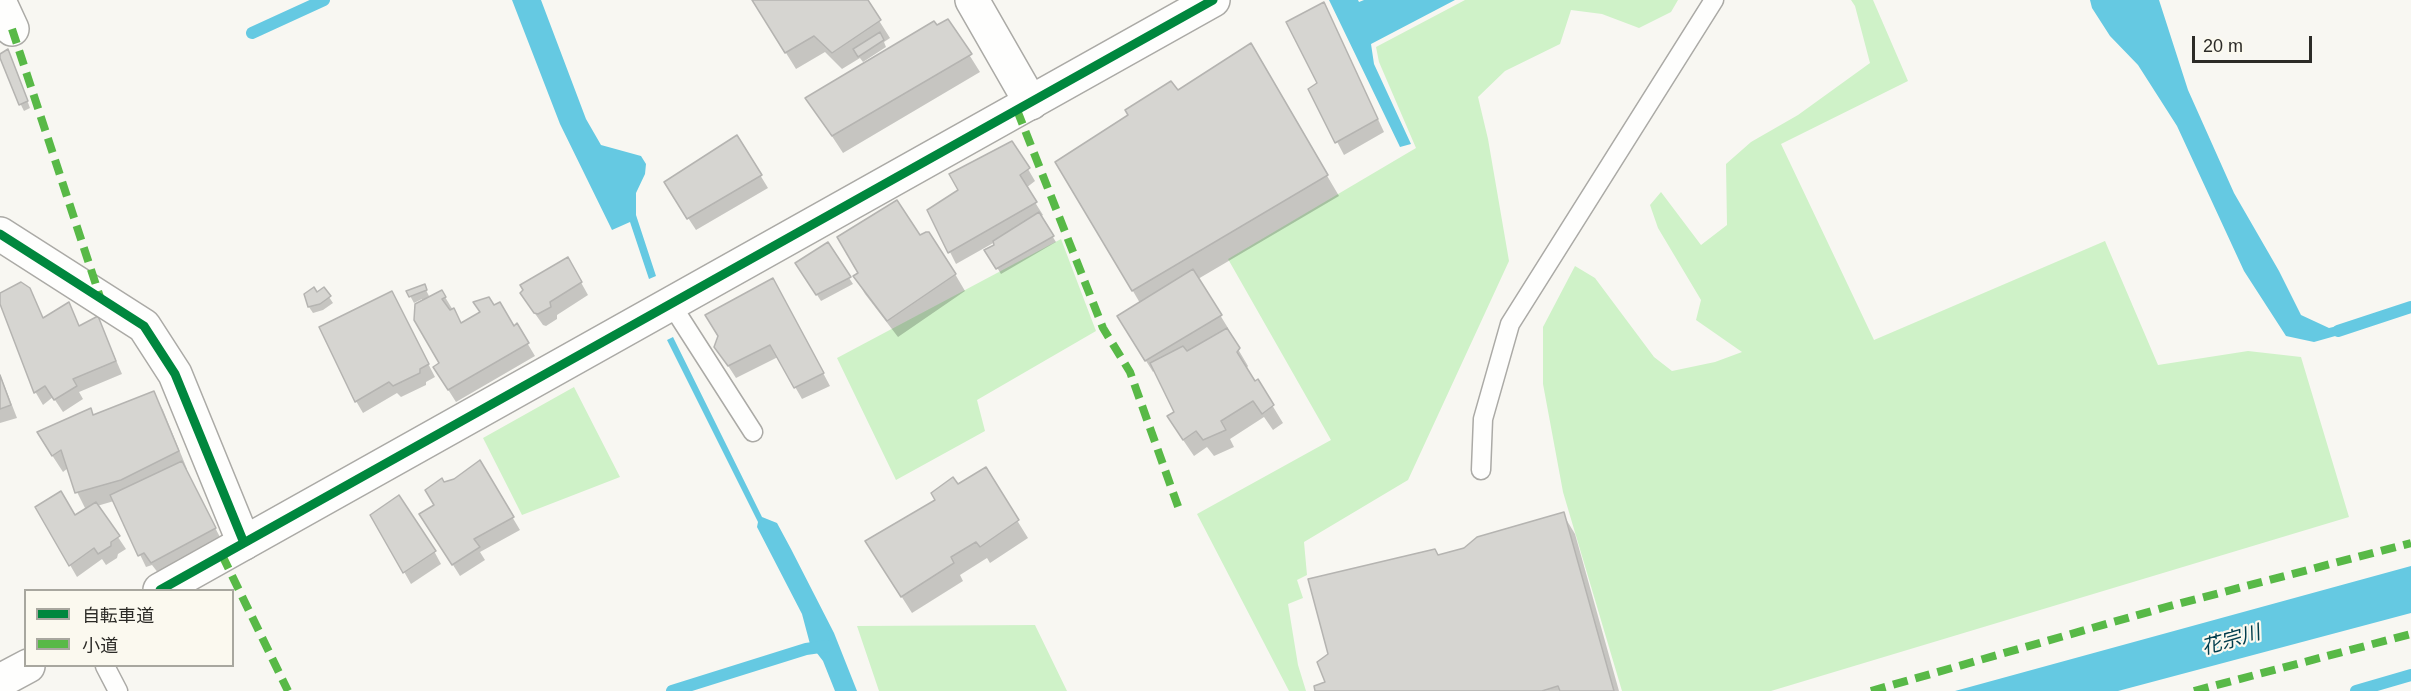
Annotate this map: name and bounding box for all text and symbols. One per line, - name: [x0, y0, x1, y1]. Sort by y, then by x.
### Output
- scale bar: [2195, 24, 2315, 62]
- text: 20 m: [2203, 36, 2243, 56]
- legend: [24, 589, 234, 667]
- text: 自転車道: [82, 606, 154, 626]
- water label: 花宗川: [2199, 621, 2263, 661]
- text: 小道: [82, 636, 118, 656]

